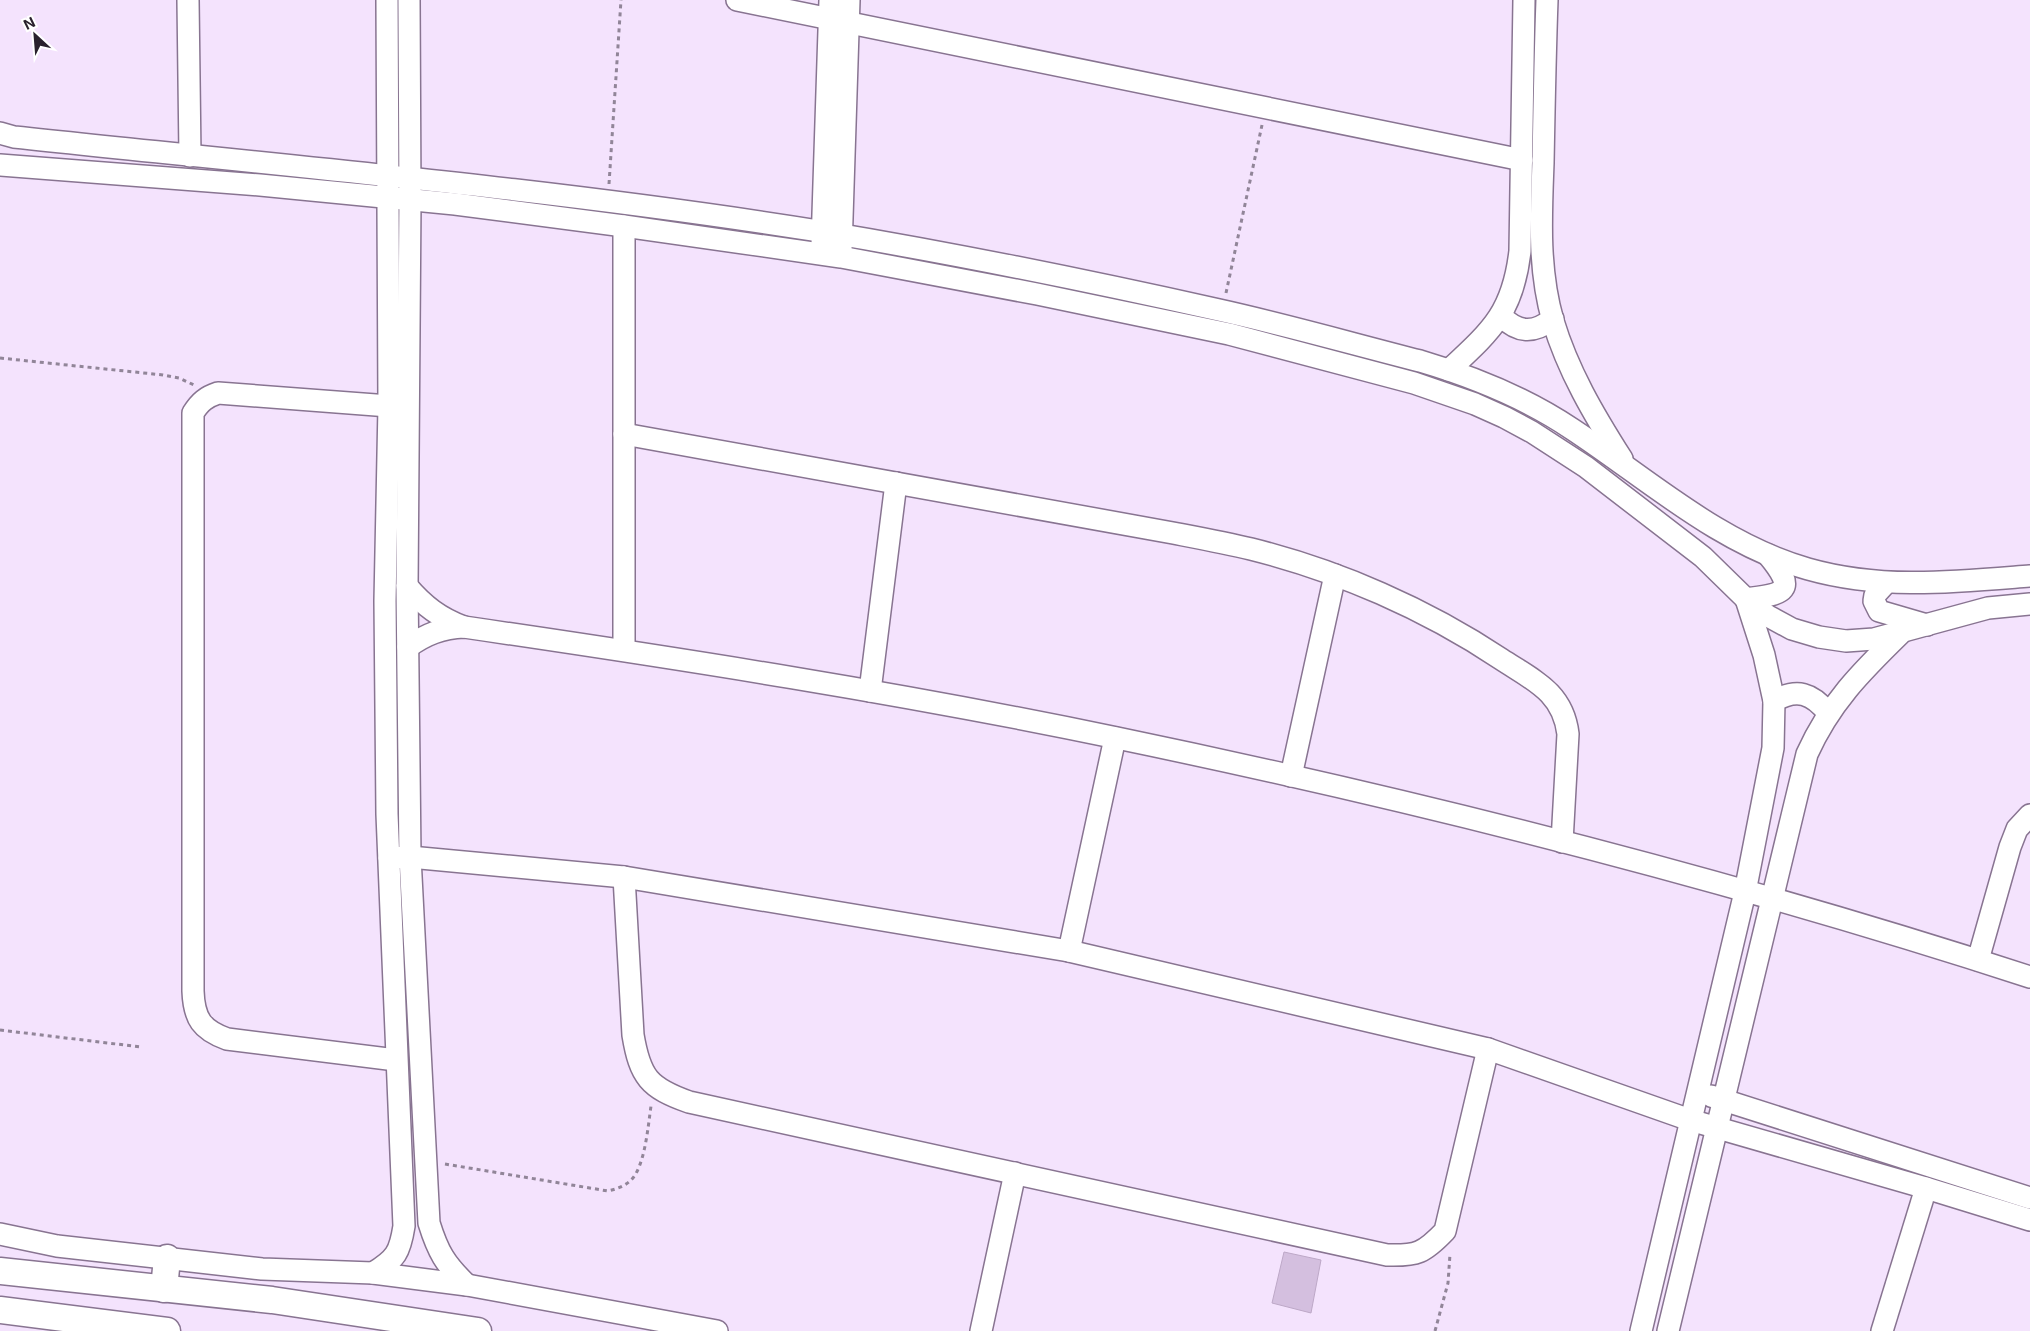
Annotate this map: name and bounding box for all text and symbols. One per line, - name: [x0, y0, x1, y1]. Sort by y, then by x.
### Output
- north arrow: [10, 10, 60, 60]
- text: N: [21, 13, 38, 33]

